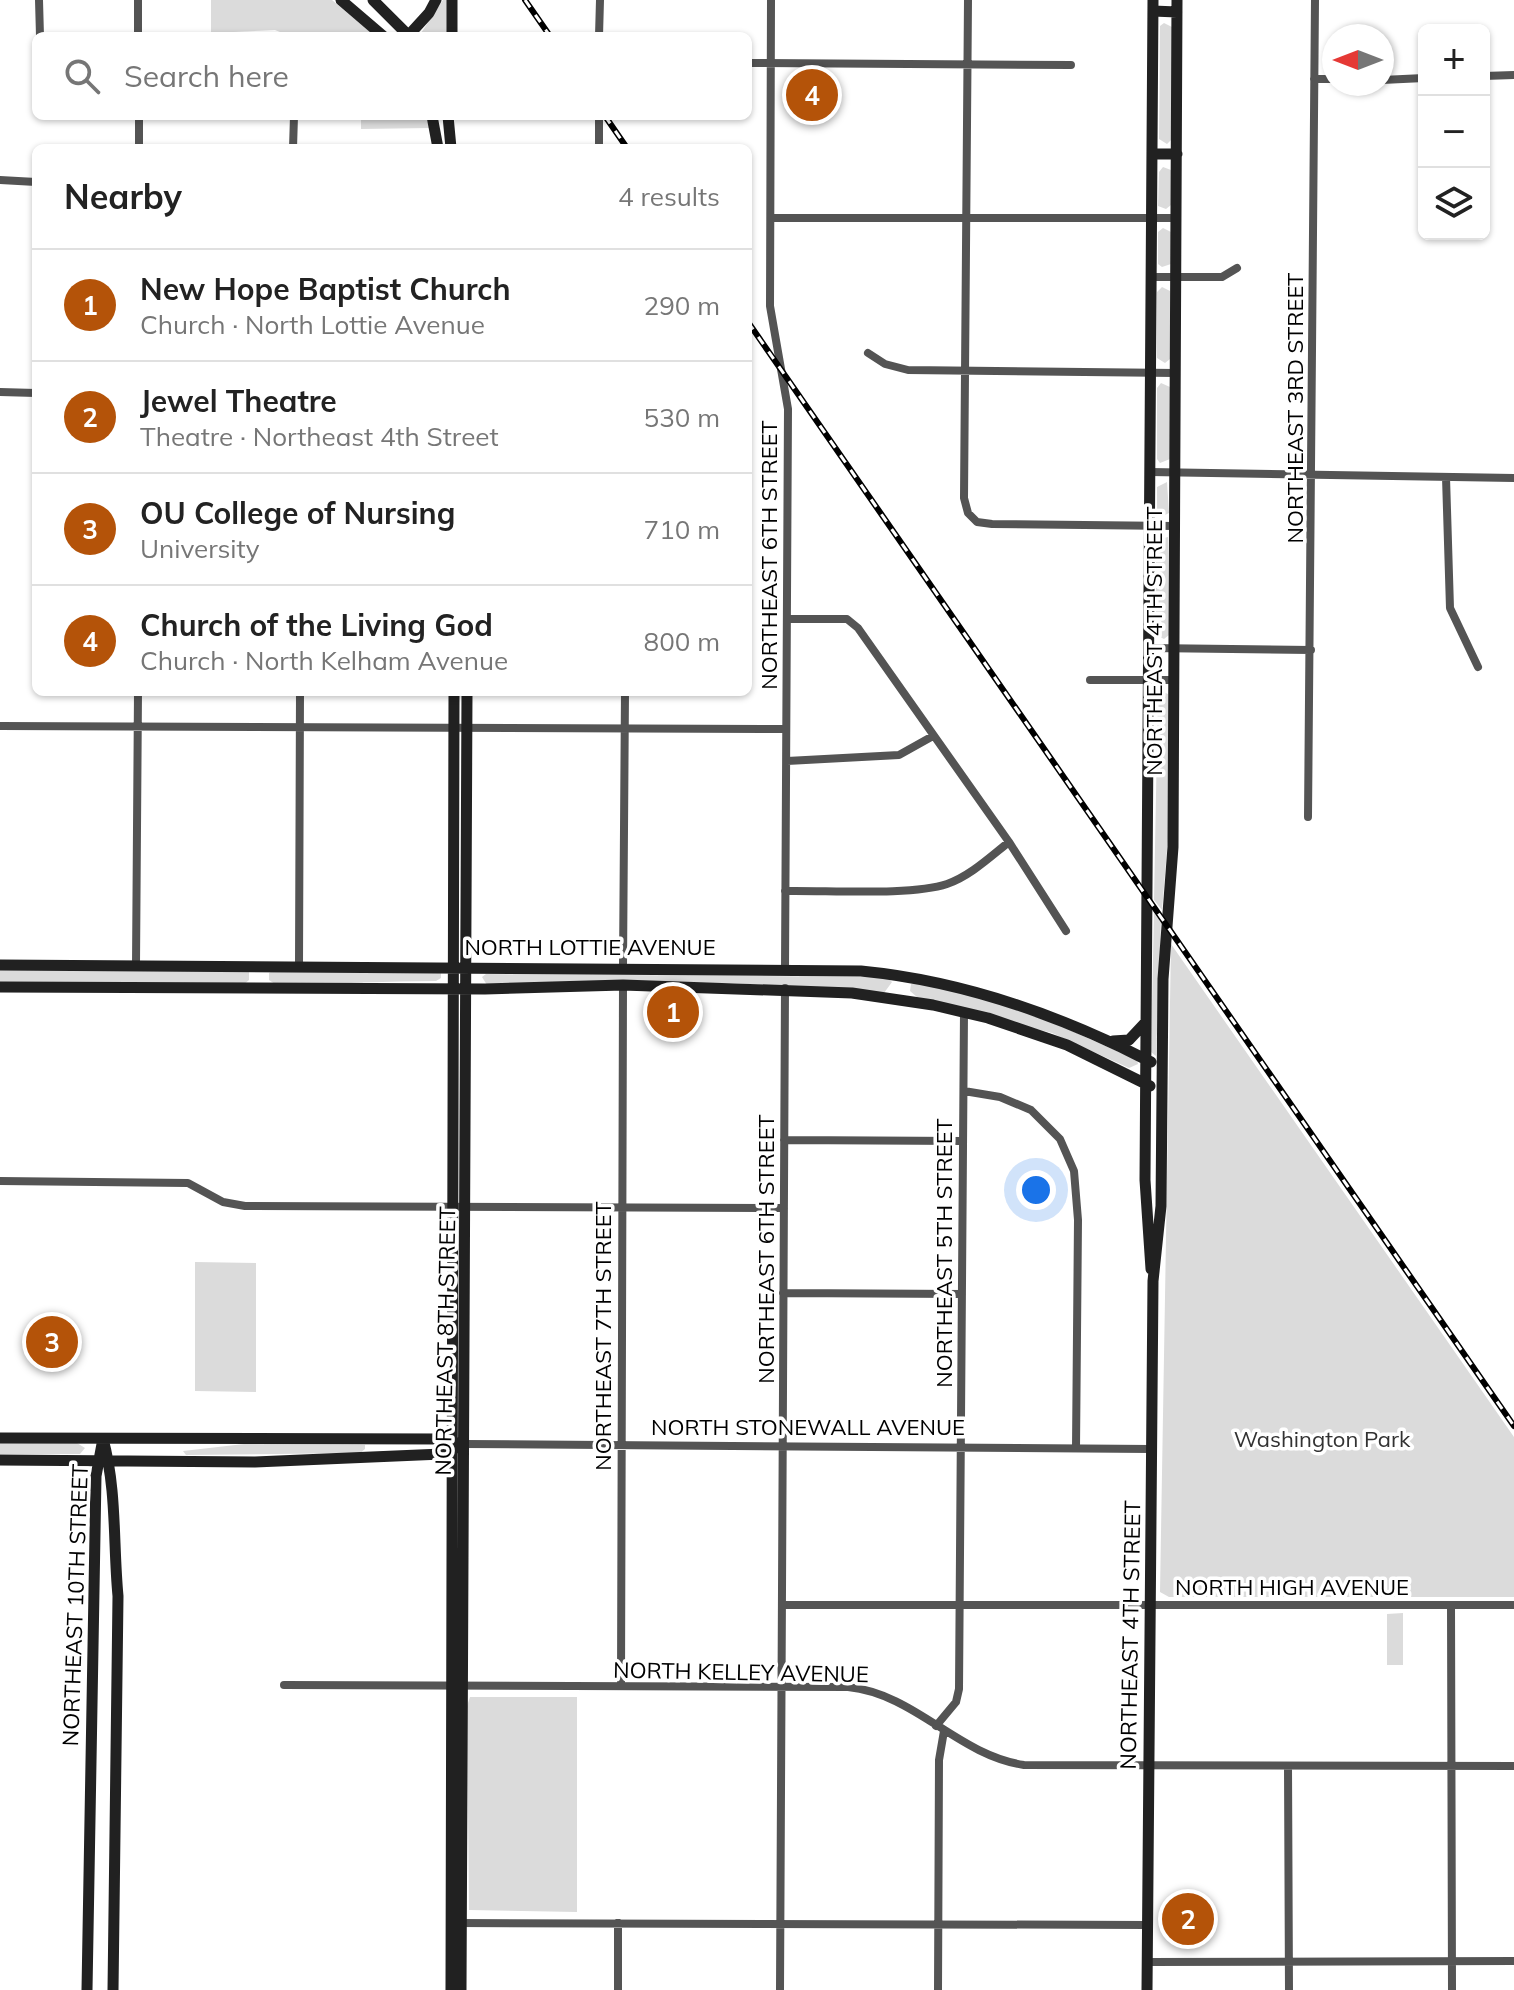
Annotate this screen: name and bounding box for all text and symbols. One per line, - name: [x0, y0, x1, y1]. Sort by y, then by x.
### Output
- north arrow: [1322, 24, 1394, 96]
- map controls: [1418, 24, 1490, 240]
- button: +: [1418, 24, 1490, 96]
- search box: [32, 32, 752, 120]
- icon: search: [60, 54, 104, 98]
- text: Search here: [124, 57, 289, 95]
- pin: 4: [786, 65, 838, 125]
- button: −: [1418, 96, 1490, 168]
- button: layers: [1418, 168, 1490, 240]
- text: Nearby: [64, 175, 182, 218]
- text: 4 results: [618, 180, 720, 213]
- text: New Hope Baptist Church: [140, 270, 511, 308]
- street label: NORTHEAST 3RD STREET: [1281, 273, 1309, 543]
- text: 1: [82, 289, 98, 322]
- text: 290 m: [644, 289, 720, 322]
- text: Church · North Lottie Avenue: [140, 308, 485, 341]
- text: Jewel Theatre: [140, 382, 337, 420]
- text: 2: [82, 401, 98, 434]
- text: 530 m: [644, 401, 720, 434]
- text: Theatre · Northeast 4th Street: [140, 420, 499, 453]
- street label: NORTHEAST 6TH STREET: [755, 420, 783, 690]
- text: OU College of Nursing: [140, 494, 455, 532]
- street label: NORTHEAST 4TH STREET: [1140, 506, 1168, 776]
- text: 3: [82, 513, 98, 546]
- text: 710 m: [644, 513, 720, 546]
- text: University: [140, 532, 260, 565]
- text: Church of the Living God: [140, 606, 493, 644]
- text: 4: [82, 625, 98, 658]
- text: 800 m: [644, 625, 720, 658]
- text: Church · North Kelham Avenue: [140, 644, 508, 677]
- street label: NORTH LOTTIE AVENUE: [464, 933, 716, 961]
- pin: 1: [647, 982, 699, 1042]
- street label: NORTHEAST 6TH STREET: [752, 1114, 780, 1384]
- street label: NORTHEAST 5TH STREET: [930, 1118, 958, 1388]
- your location: [1016, 1170, 1056, 1210]
- street label: NORTHEAST 7TH STREET: [589, 1201, 617, 1471]
- street label: NORTHEAST 8TH STREET: [429, 1206, 461, 1476]
- pin: 3: [26, 1312, 78, 1372]
- street label: NORTH STONEWALL AVENUE: [651, 1413, 965, 1441]
- park label: Washington Park: [1234, 1425, 1411, 1453]
- street label: NORTHEAST 10TH STREET: [56, 1463, 94, 1747]
- street label: NORTHEAST 4TH STREET: [1114, 1500, 1146, 1770]
- street label: NORTH HIGH AVENUE: [1175, 1573, 1409, 1601]
- street label: NORTH KELLEY AVENUE: [613, 1656, 869, 1688]
- pin: 2: [1162, 1889, 1214, 1949]

